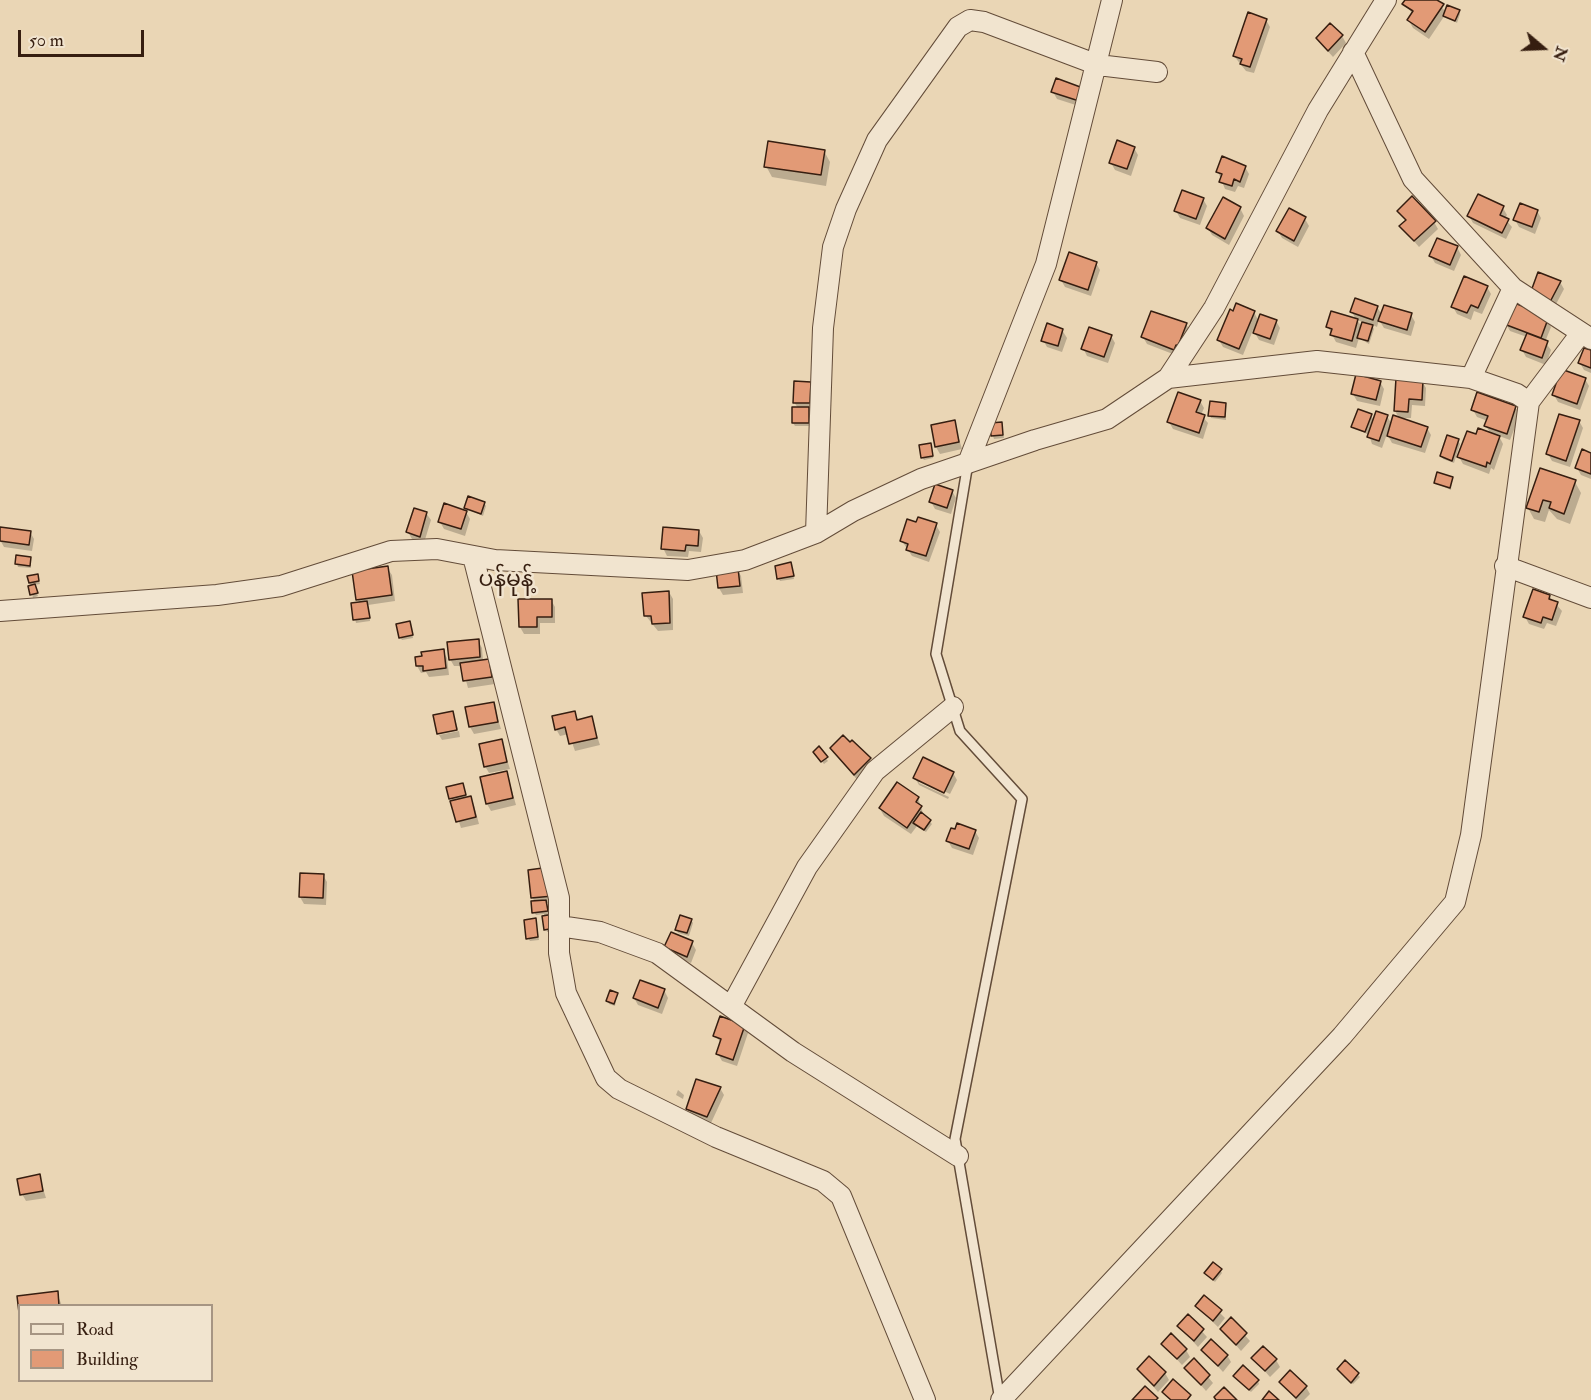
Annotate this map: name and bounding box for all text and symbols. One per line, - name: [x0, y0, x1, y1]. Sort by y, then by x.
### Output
- scale bar: [21, 18, 147, 56]
- north arrow: [1513, 18, 1573, 78]
- text: 50 m: [29, 29, 64, 52]
- text: N: [1548, 44, 1572, 64]
- district label: ပန်မုန့်: [479, 568, 533, 594]
- legend: [18, 1304, 213, 1382]
- text: Road: [76, 1318, 114, 1341]
- text: Building: [76, 1348, 138, 1371]

